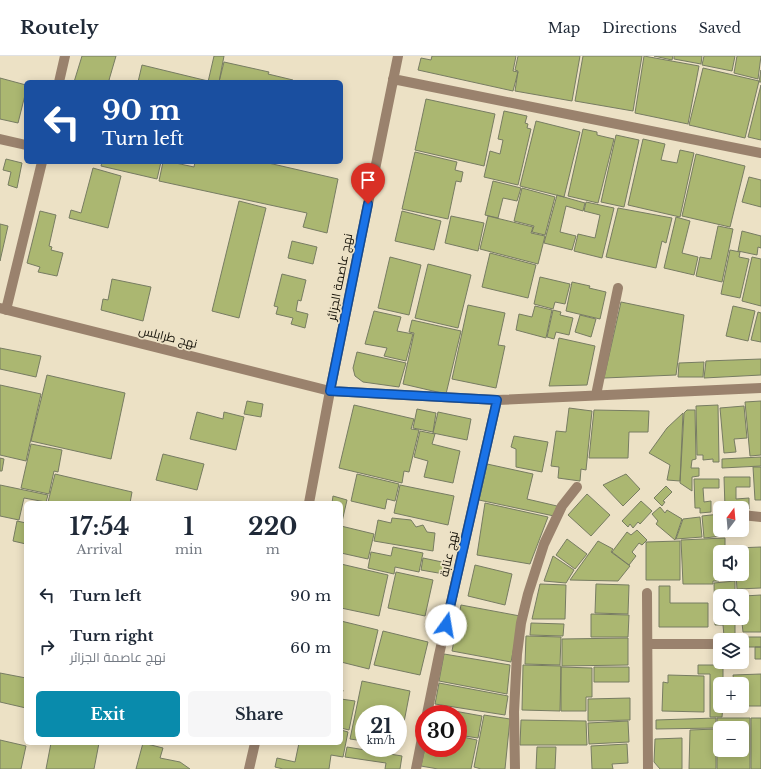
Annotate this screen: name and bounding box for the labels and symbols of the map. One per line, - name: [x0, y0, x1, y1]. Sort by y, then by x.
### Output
- pin: [351, 163, 385, 204]
- street label: نهج عاصمة الجزائر: [324, 232, 356, 323]
- street label: نهج طرابلس: [137, 322, 199, 352]
- north arrow: [713, 501, 749, 537]
- street label: نهج عنابة: [436, 530, 462, 578]
- position arrow: [425, 604, 467, 646]
- speed limit sign: 30: [415, 705, 467, 757]

